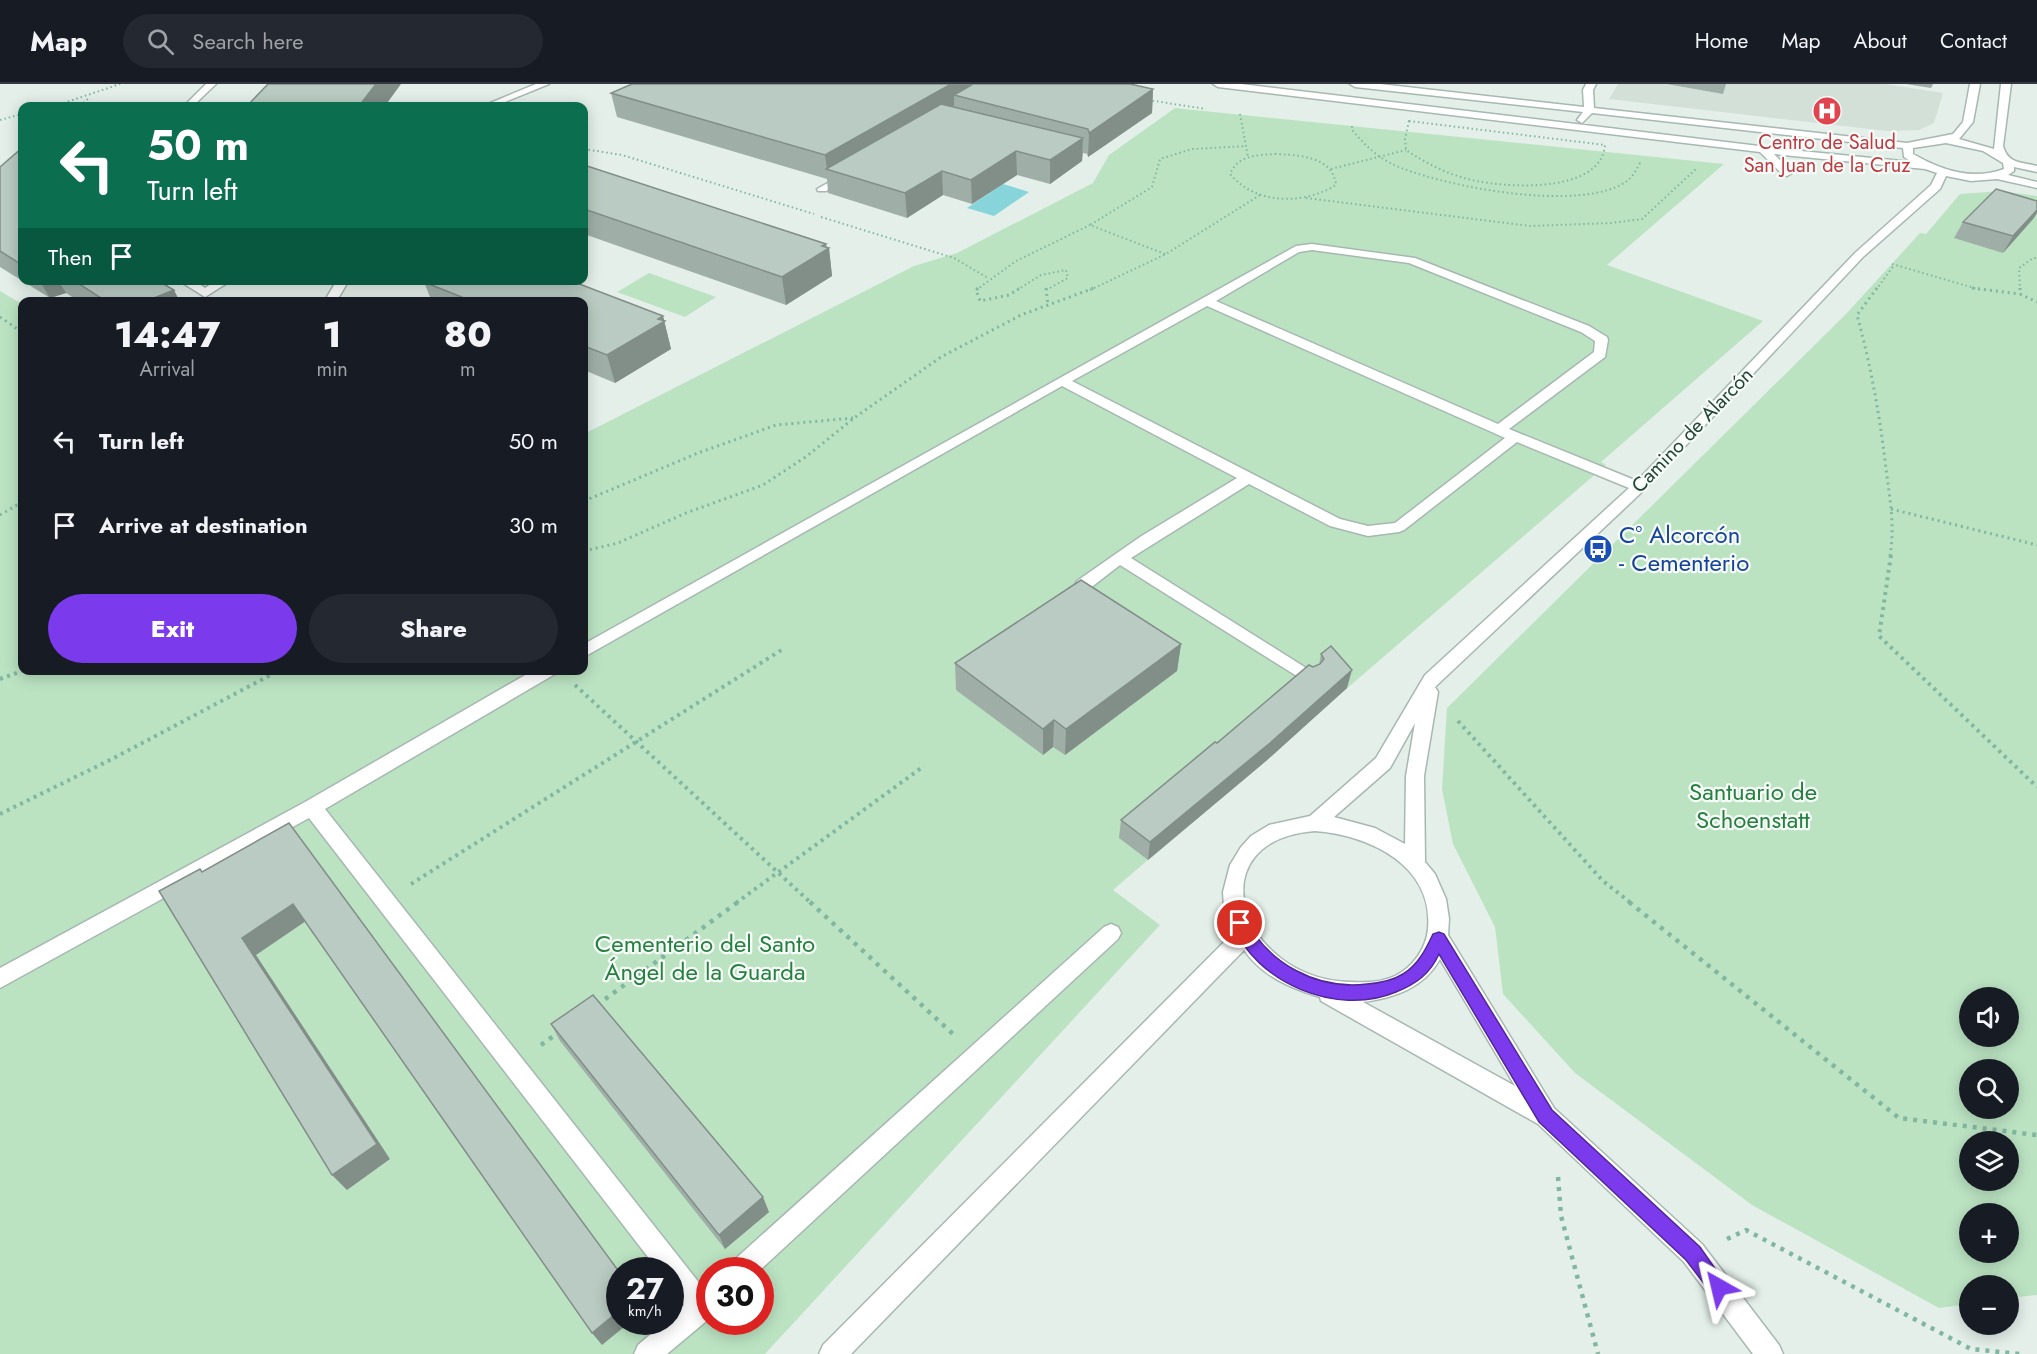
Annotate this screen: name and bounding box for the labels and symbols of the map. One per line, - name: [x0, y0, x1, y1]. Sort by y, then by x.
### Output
- hospital icon: Centro de Salud San Juan de la Cruz: [1811, 95, 1843, 127]
- place label: Centro de Salud San Juan de la Cruz: [1744, 128, 1910, 180]
- street label: Camino de Alarcón: [1625, 361, 1760, 499]
- place label: Cº Alcorcón - Cementerio: [1619, 517, 1749, 580]
- bus stop icon: Cº Alcorcón - Cementerio: [1582, 533, 1614, 565]
- park label: Santuario de Schoenstatt: [1689, 774, 1817, 837]
- pin: [1214, 897, 1265, 948]
- park label: Cementerio del Santo Ángel de la Guarda: [595, 926, 815, 989]
- position arrow: [1687, 1255, 1751, 1319]
- speed limit sign: 30: [696, 1257, 774, 1335]

